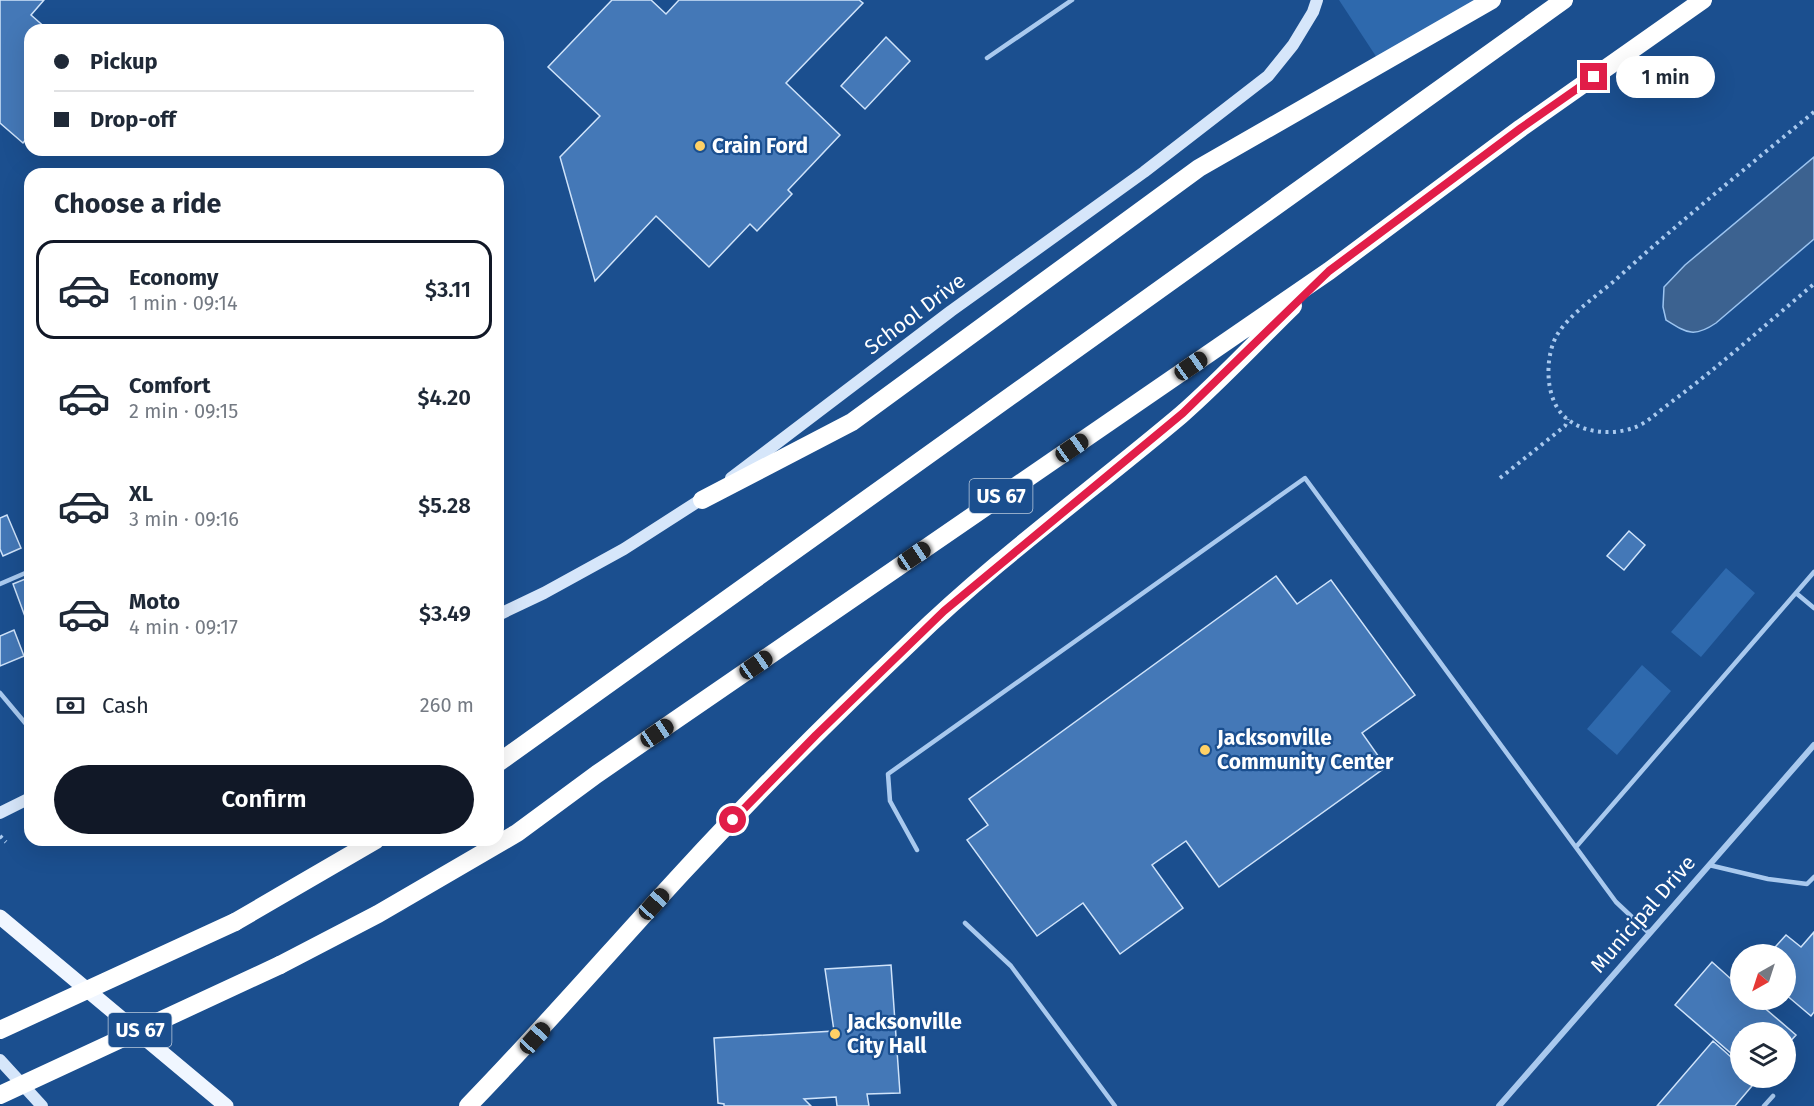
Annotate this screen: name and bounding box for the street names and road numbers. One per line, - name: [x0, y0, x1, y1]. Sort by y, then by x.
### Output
- street label: School Drive: [860, 268, 970, 360]
- road number: US 67: [970, 479, 1032, 513]
- street label: Municipal Drive: [1585, 850, 1701, 978]
- road number: US 67: [108, 1013, 172, 1047]

